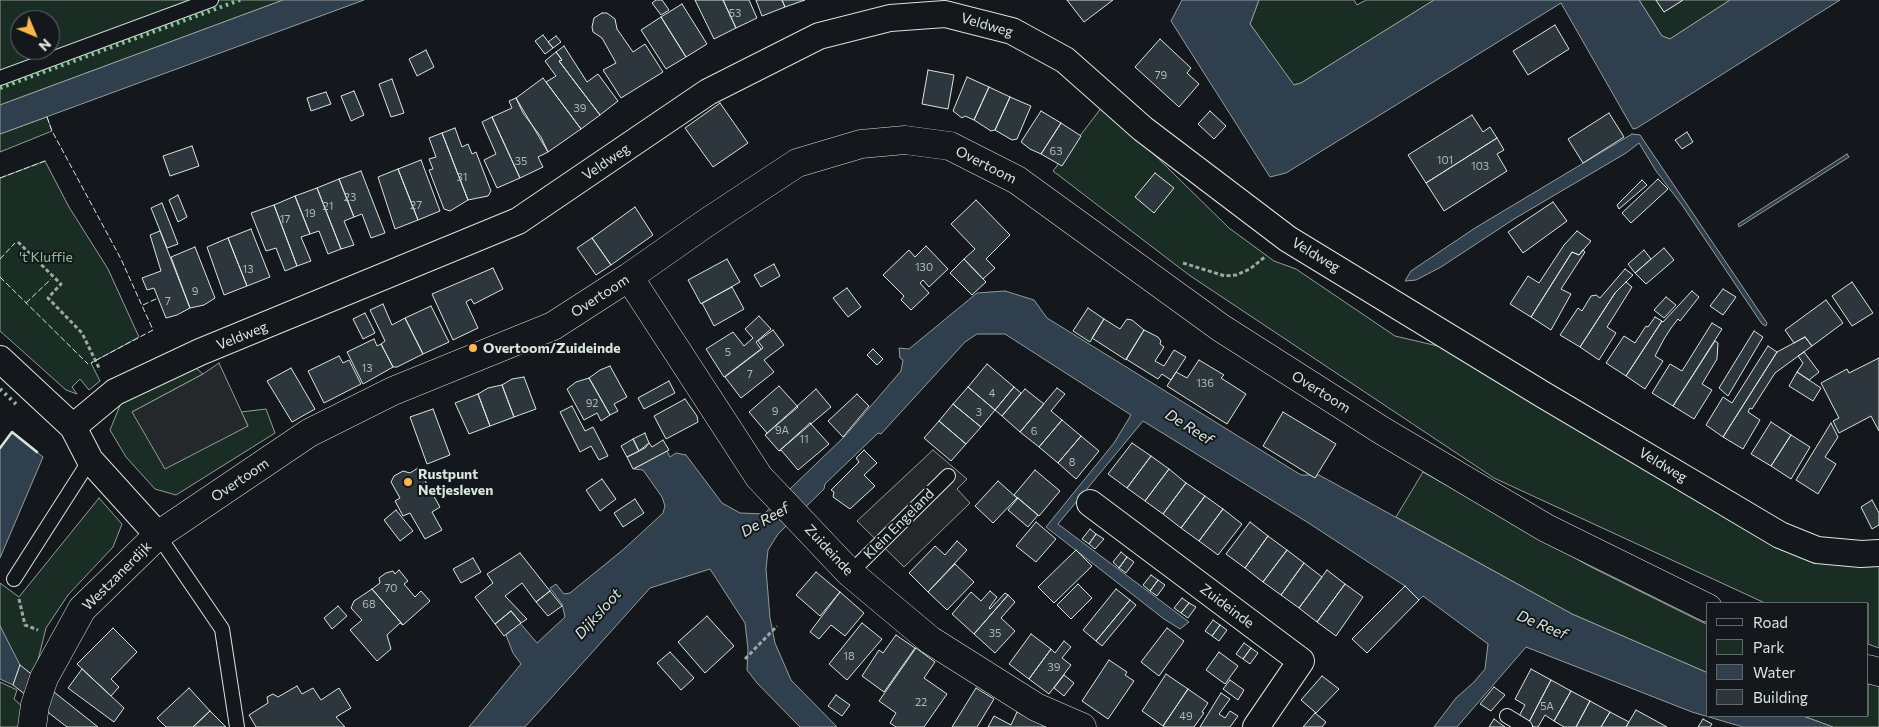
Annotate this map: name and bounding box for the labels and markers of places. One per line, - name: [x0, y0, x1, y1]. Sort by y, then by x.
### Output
- place label: Overtoom/Zuideinde: [483, 340, 621, 356]
- marker: Overtoom/Zuideinde: [467, 342, 479, 354]
- place label: Rustpunt Netjesleven: [418, 466, 493, 498]
- marker: Rustpunt Netjesleven: [402, 476, 414, 488]

